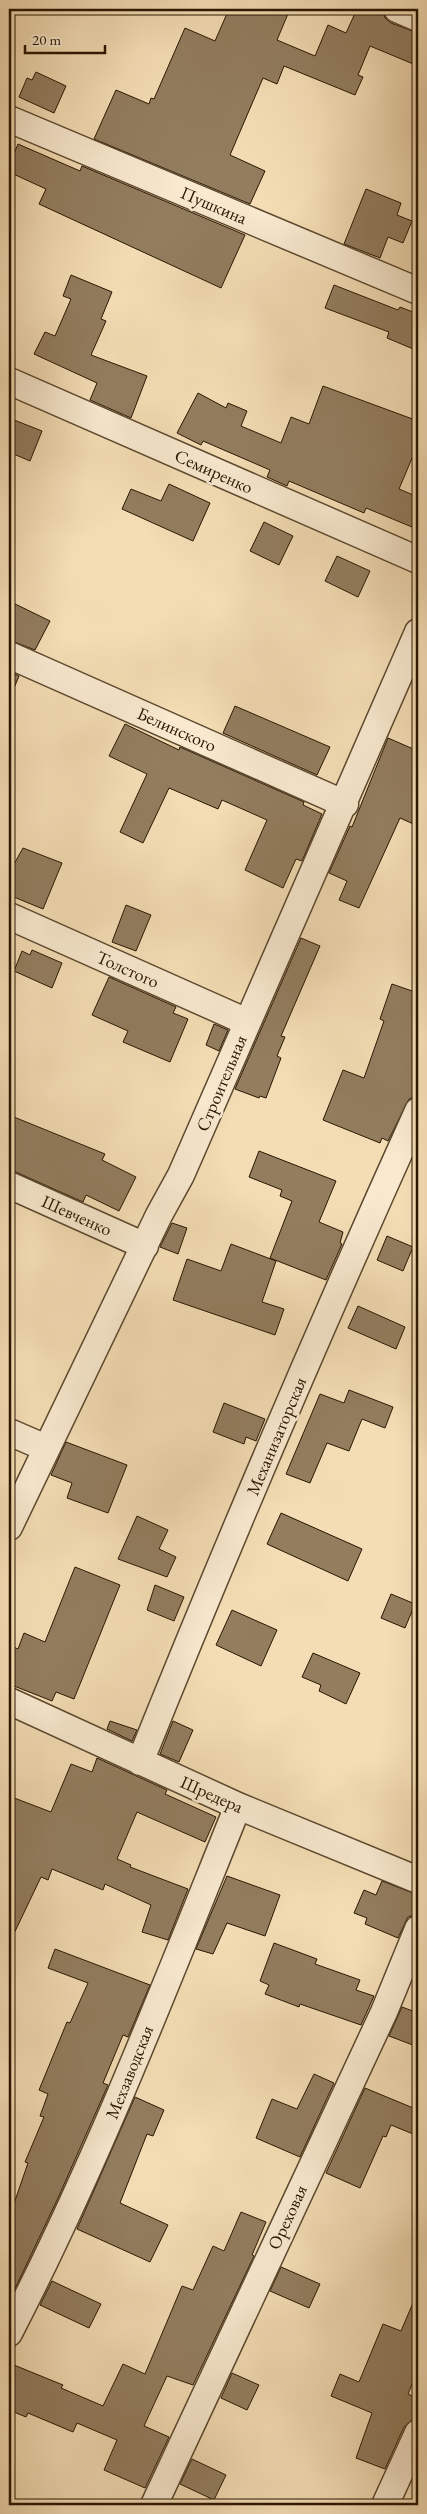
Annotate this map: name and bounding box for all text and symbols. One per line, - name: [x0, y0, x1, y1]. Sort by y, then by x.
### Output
- scale bar: [25, 22, 105, 54]
- text: 20 m: [32, 30, 61, 49]
- street label: Пушкина: [177, 181, 251, 230]
- street label: Семиренко: [171, 444, 257, 499]
- street label: Белинского: [134, 701, 220, 757]
- street label: Толстого: [93, 945, 163, 993]
- street label: Строительная: [190, 1031, 252, 1135]
- street label: Шевченко: [38, 1189, 116, 1241]
- street label: Механизаторская: [241, 1373, 311, 1499]
- street label: Шредера: [177, 1770, 248, 1818]
- street label: Мехзаводская: [100, 2022, 158, 2122]
- street label: Ореховая: [262, 2181, 312, 2253]

